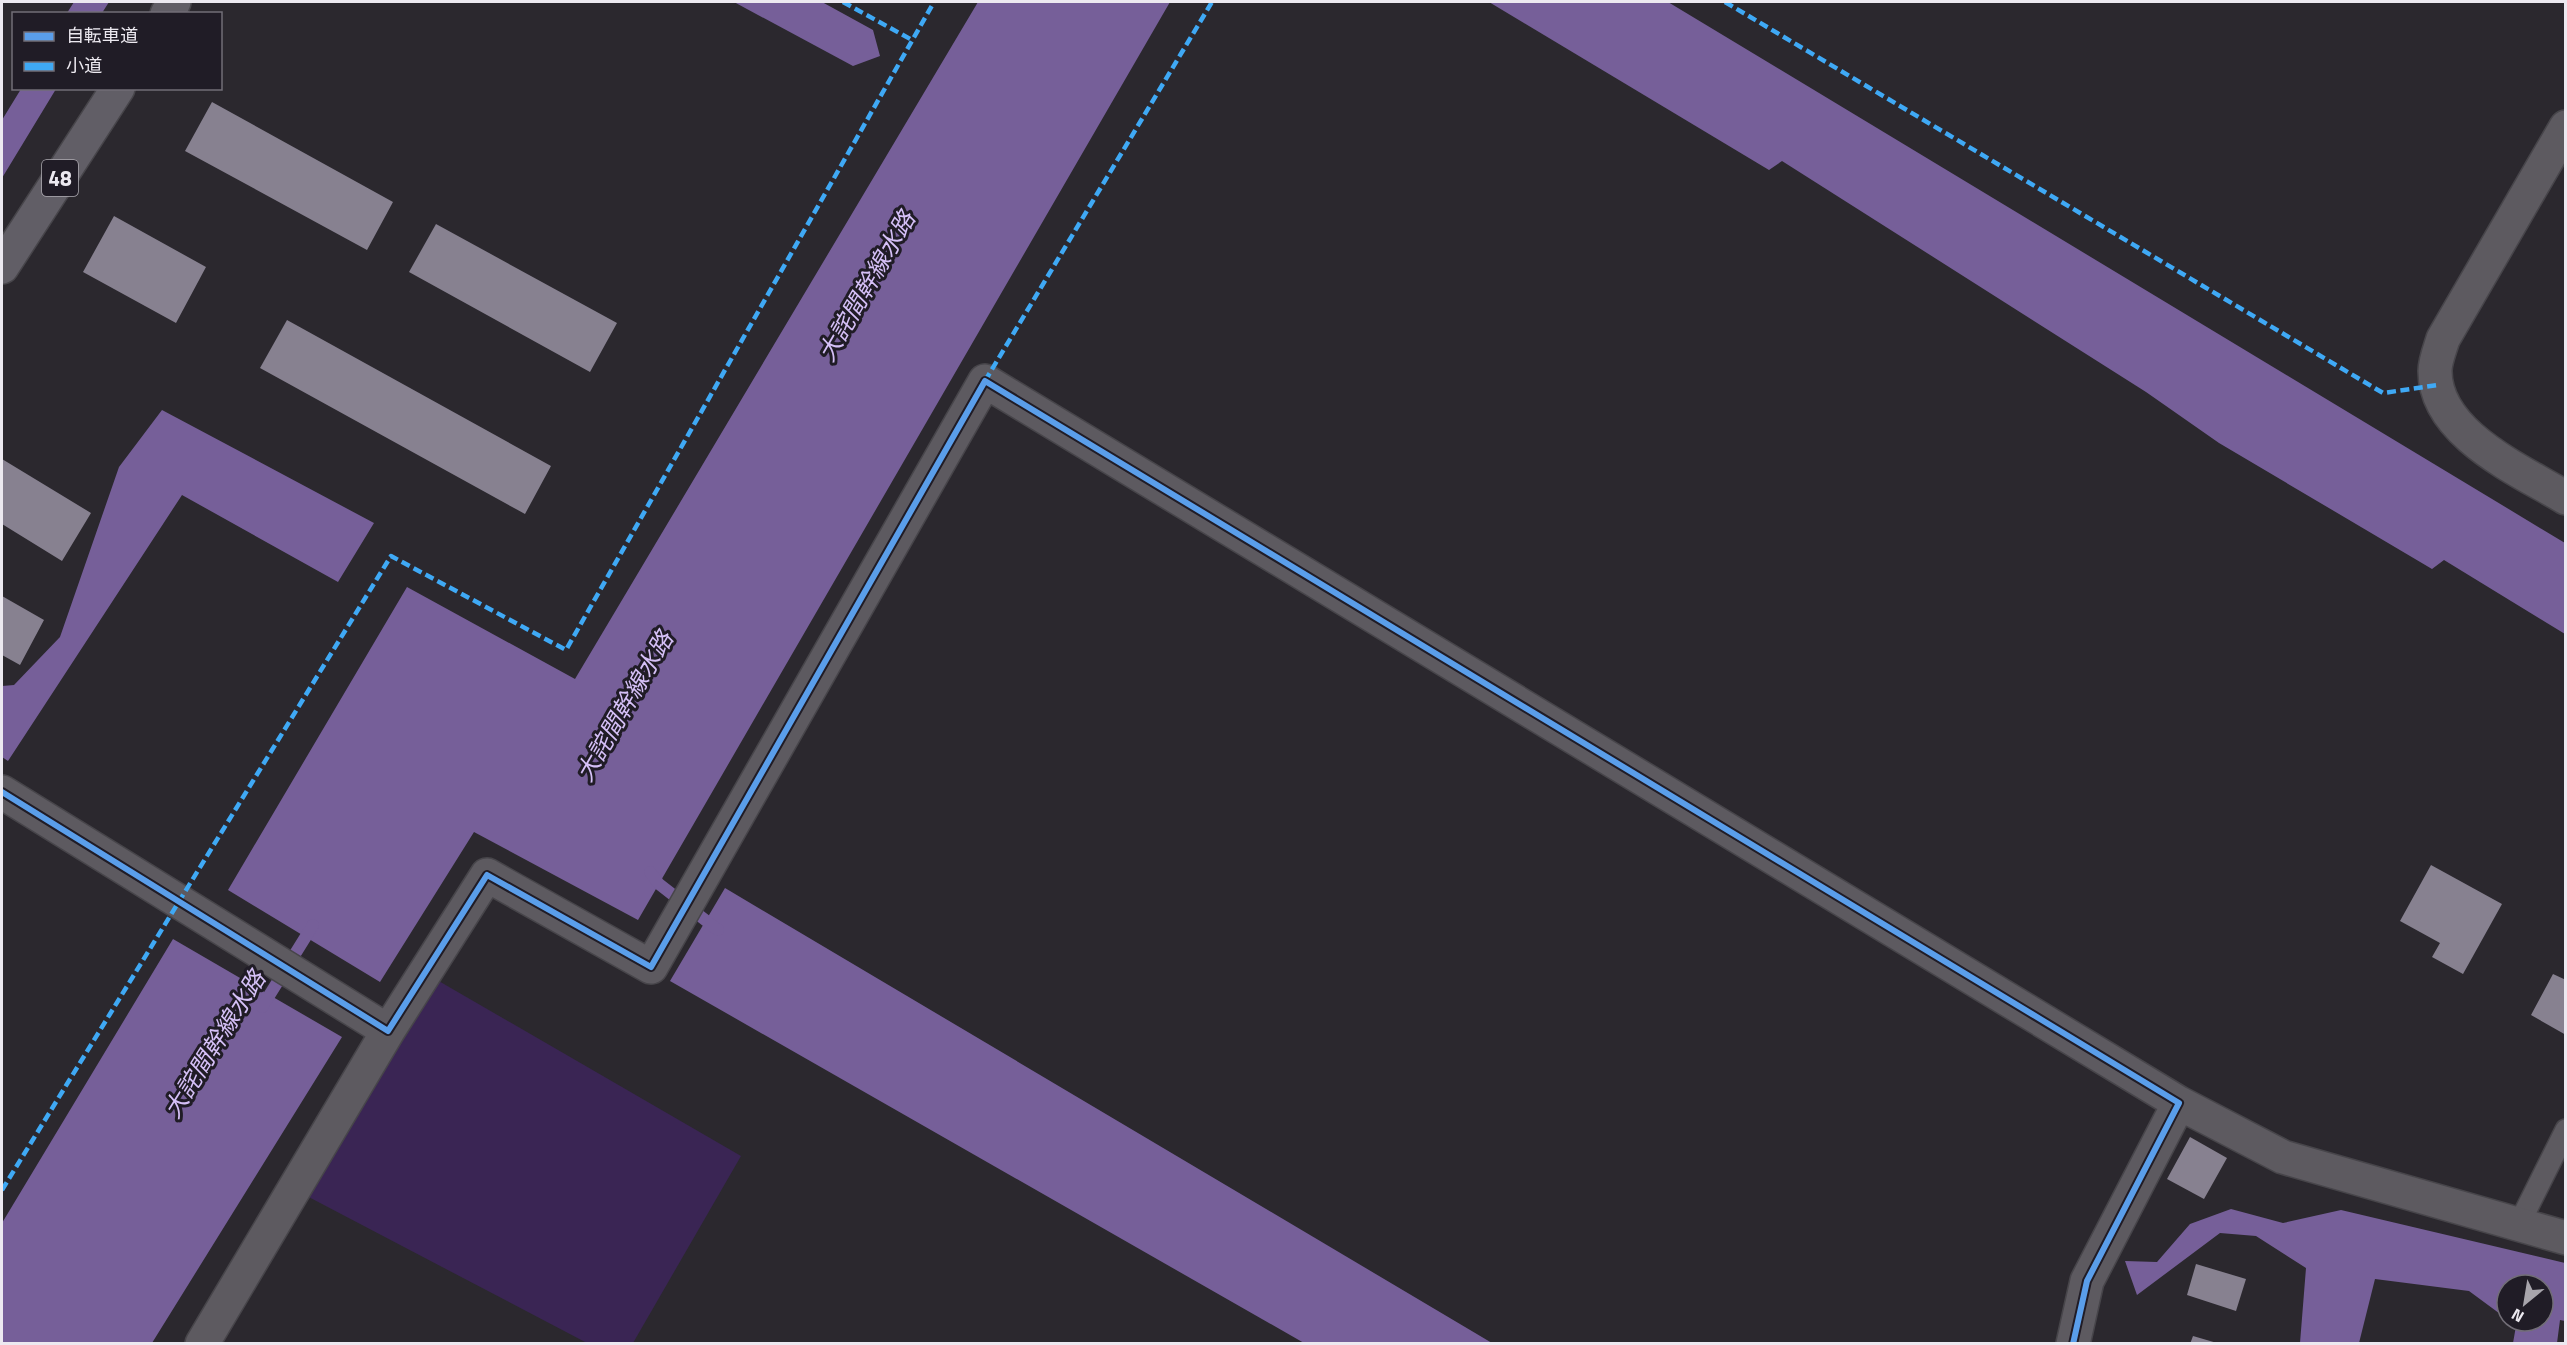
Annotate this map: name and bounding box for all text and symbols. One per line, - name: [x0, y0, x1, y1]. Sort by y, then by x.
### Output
- legend: [12, 12, 222, 90]
- text: 自転車道: [66, 22, 138, 49]
- text: 小道: [66, 52, 102, 79]
- road number: 48: [42, 160, 78, 196]
- water label: 大詫間幹線水路: [808, 203, 925, 368]
- water label: 大詫間幹線水路: [566, 623, 683, 788]
- water label: 大詫間幹線水路: [154, 962, 275, 1125]
- north arrow: [2495, 1273, 2555, 1333]
- text: N: [2507, 1303, 2528, 1329]

